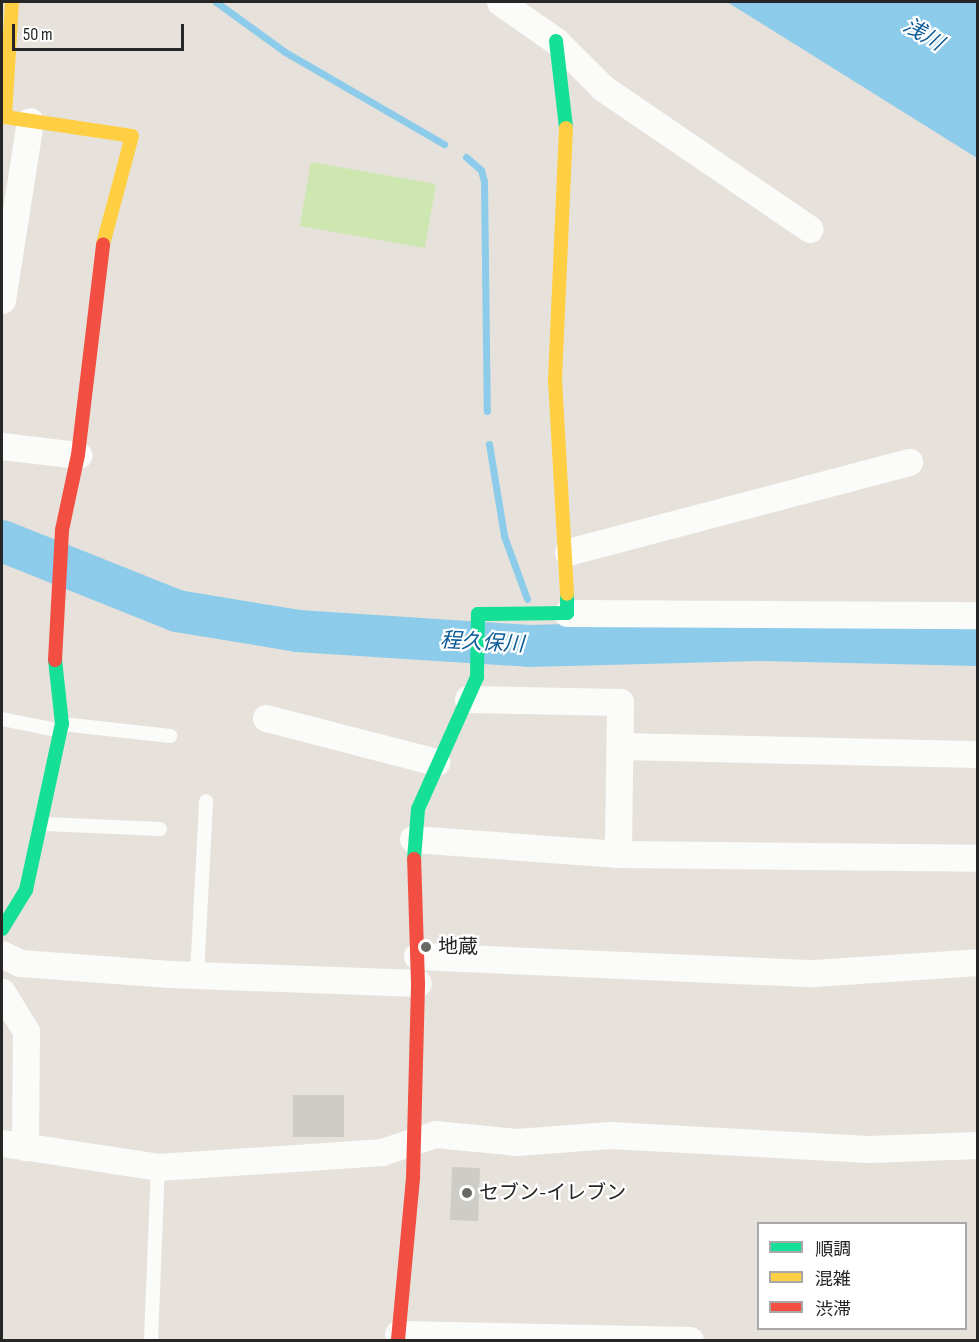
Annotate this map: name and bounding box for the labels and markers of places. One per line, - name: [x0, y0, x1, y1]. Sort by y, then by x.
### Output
- place label: 地蔵: [438, 935, 478, 959]
- marker: 地蔵: [419, 940, 433, 954]
- place label: セブン-イレブン: [479, 1181, 626, 1205]
- marker: セブン-イレブン: [460, 1186, 474, 1200]

